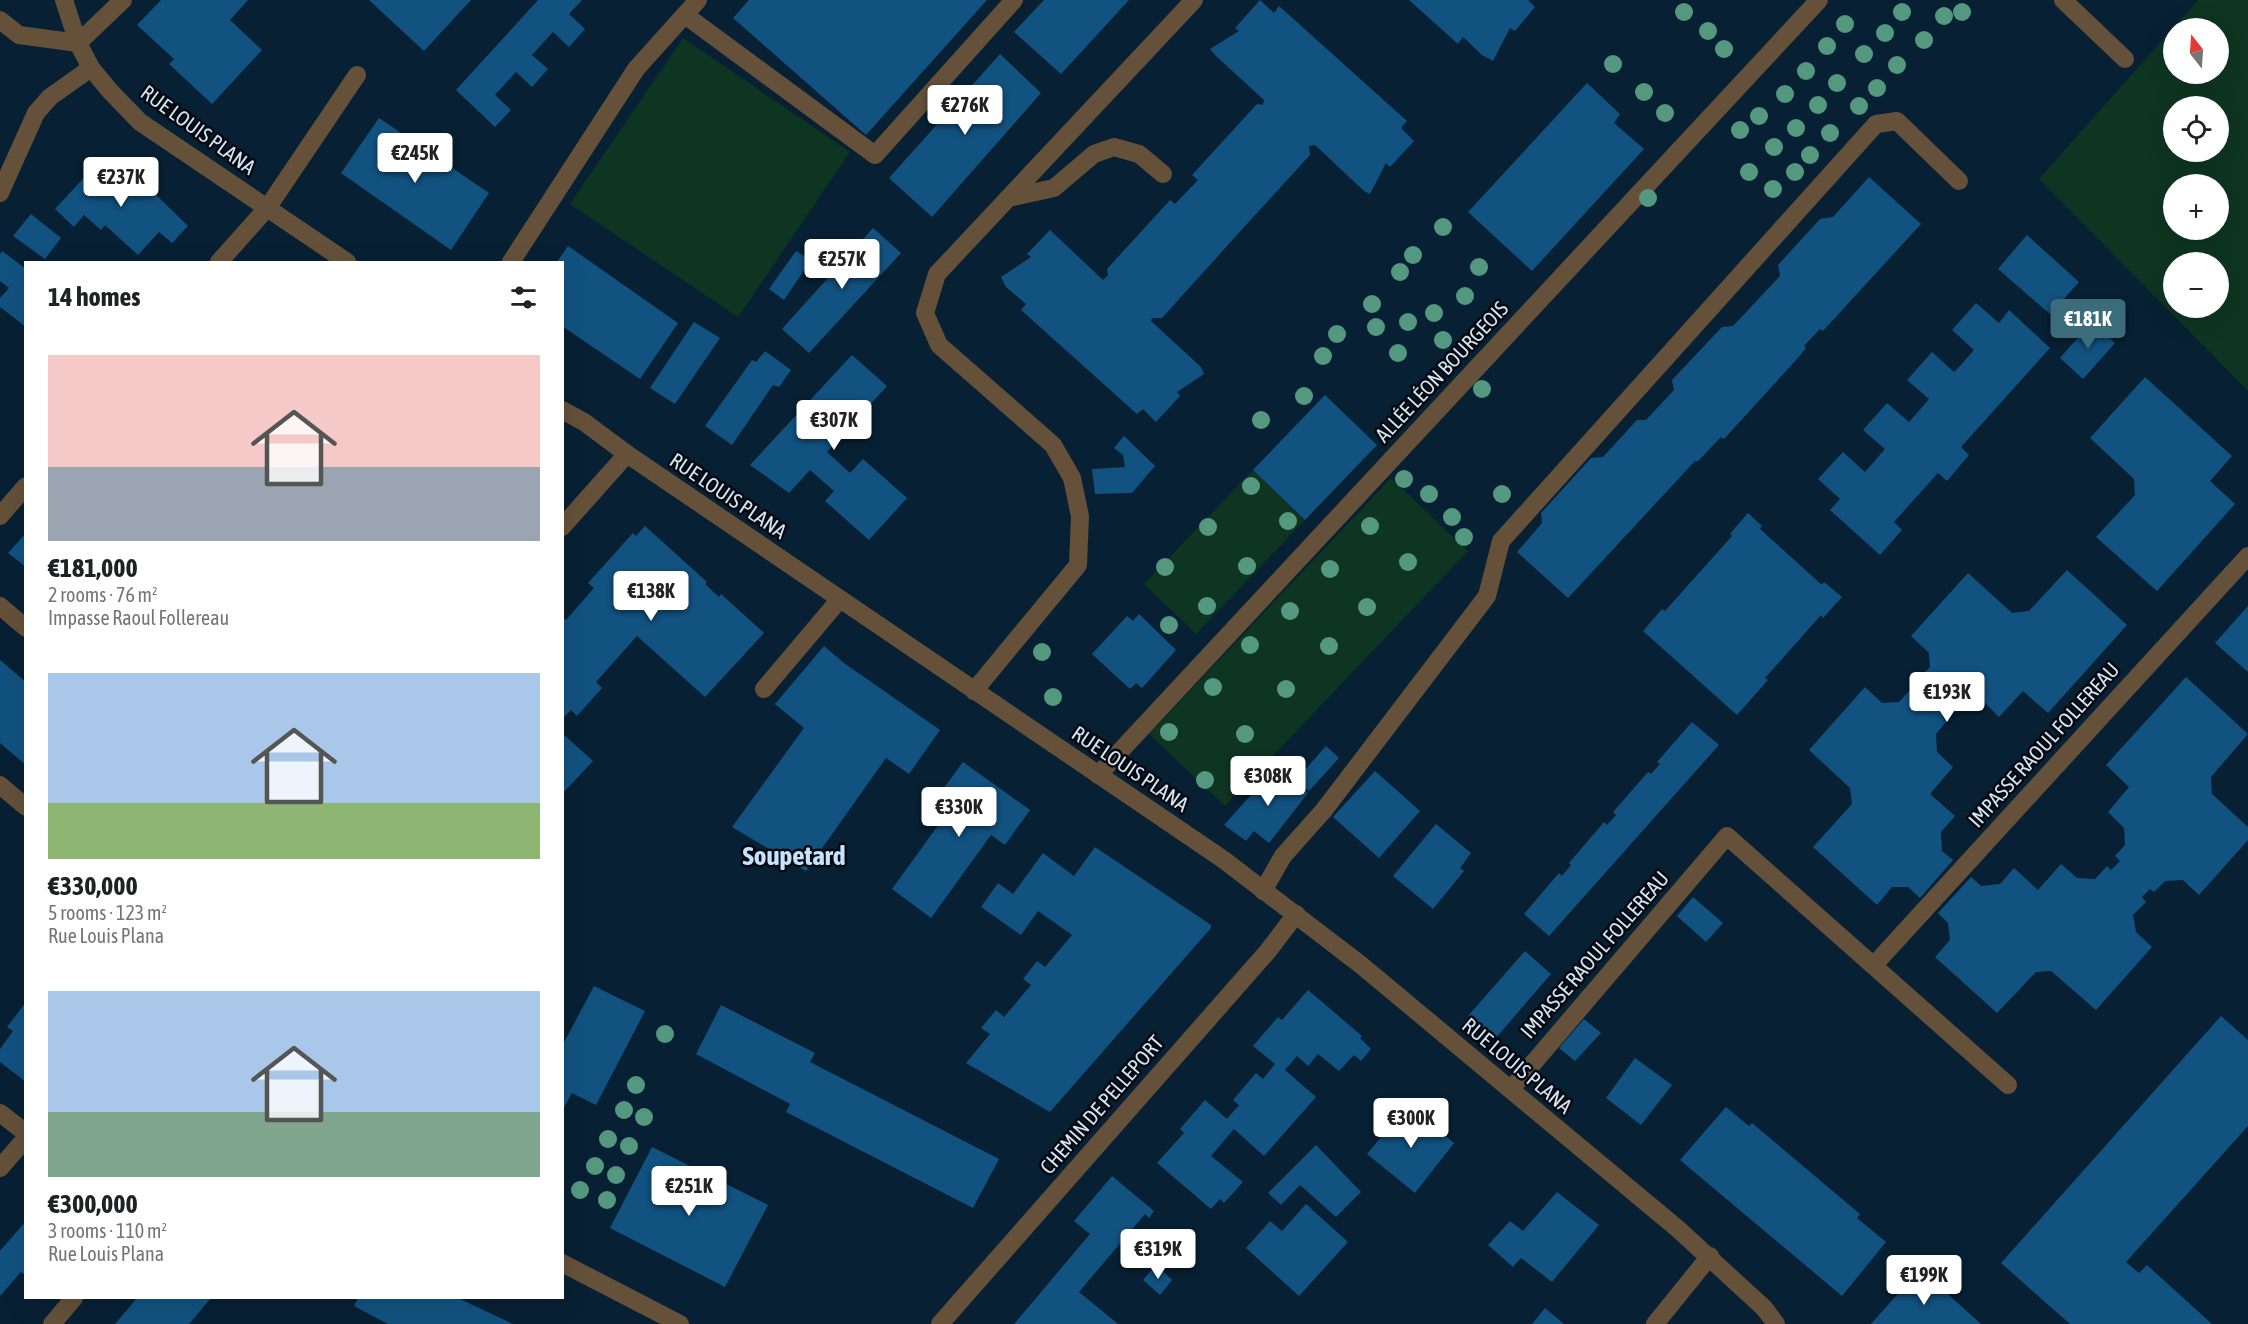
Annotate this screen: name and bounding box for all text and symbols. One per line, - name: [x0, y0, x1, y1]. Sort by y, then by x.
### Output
- north arrow: [2163, 18, 2229, 84]
- map controls: [2163, 18, 2229, 318]
- street label: RUE LOUIS PLANA: [137, 80, 261, 179]
- pin: €276K: [923, 85, 1007, 136]
- text: €276K: [942, 93, 989, 116]
- button: locate: [2163, 96, 2229, 162]
- pin: €245K: [373, 133, 457, 184]
- text: €245K: [392, 141, 439, 164]
- pin: €237K: [79, 157, 163, 208]
- text: €237K: [98, 165, 145, 188]
- button: +: [2163, 174, 2229, 240]
- pin: €257K: [800, 239, 884, 290]
- text: €257K: [819, 247, 866, 270]
- button: −: [2163, 252, 2229, 318]
- icon: filters: [507, 281, 540, 314]
- text: 14 homes: [48, 282, 141, 312]
- street label: ALLÉE LÉON BOURGEOIS: [1370, 296, 1513, 447]
- pin: €181K: [2046, 299, 2130, 350]
- text: €181K: [2065, 307, 2112, 330]
- icon: home: [240, 394, 348, 502]
- pin: €307K: [792, 400, 876, 451]
- text: €307K: [811, 408, 858, 431]
- street label: RUE LOUIS PLANA: [666, 447, 792, 543]
- text: €181,000: [48, 553, 138, 583]
- pin: €138K: [609, 571, 693, 622]
- text: €138K: [628, 579, 675, 602]
- text: 2 rooms · 76 m²: [48, 583, 158, 606]
- text: Impasse Raoul Follereau: [48, 606, 229, 629]
- street label: IMPASSE RAOUL FOLLEREAU: [1963, 657, 2123, 832]
- pin: €193K: [1905, 672, 1989, 723]
- text: €193K: [1924, 680, 1971, 703]
- icon: home: [240, 712, 348, 820]
- street label: RUE LOUIS PLANA: [1068, 720, 1194, 816]
- pin: €308K: [1226, 756, 1310, 807]
- text: €308K: [1245, 764, 1292, 787]
- pin: €330K: [917, 787, 1001, 838]
- text: €330K: [936, 795, 983, 818]
- district label: Soupetard: [742, 840, 846, 871]
- street label: IMPASSE RAOUL FOLLEREAU: [1515, 866, 1673, 1043]
- text: €330,000: [48, 871, 138, 901]
- text: 5 rooms · 123 m²: [48, 901, 167, 924]
- text: Rue Louis Plana: [48, 924, 164, 947]
- street label: RUE LOUIS PLANA: [1458, 1012, 1578, 1118]
- icon: home: [240, 1030, 348, 1138]
- street label: CHEMIN DE PELLEPORT: [1035, 1030, 1168, 1178]
- pin: €300K: [1369, 1098, 1453, 1149]
- text: €300K: [1388, 1106, 1435, 1129]
- pin: €251K: [647, 1166, 731, 1217]
- text: €251K: [666, 1174, 713, 1197]
- text: €300,000: [48, 1189, 138, 1219]
- text: 3 rooms · 110 m²: [48, 1219, 167, 1242]
- pin: €319K: [1116, 1229, 1200, 1280]
- text: €319K: [1135, 1237, 1182, 1260]
- text: Rue Louis Plana: [48, 1242, 164, 1265]
- pin: €199K: [1882, 1255, 1966, 1306]
- text: €199K: [1901, 1263, 1948, 1286]

